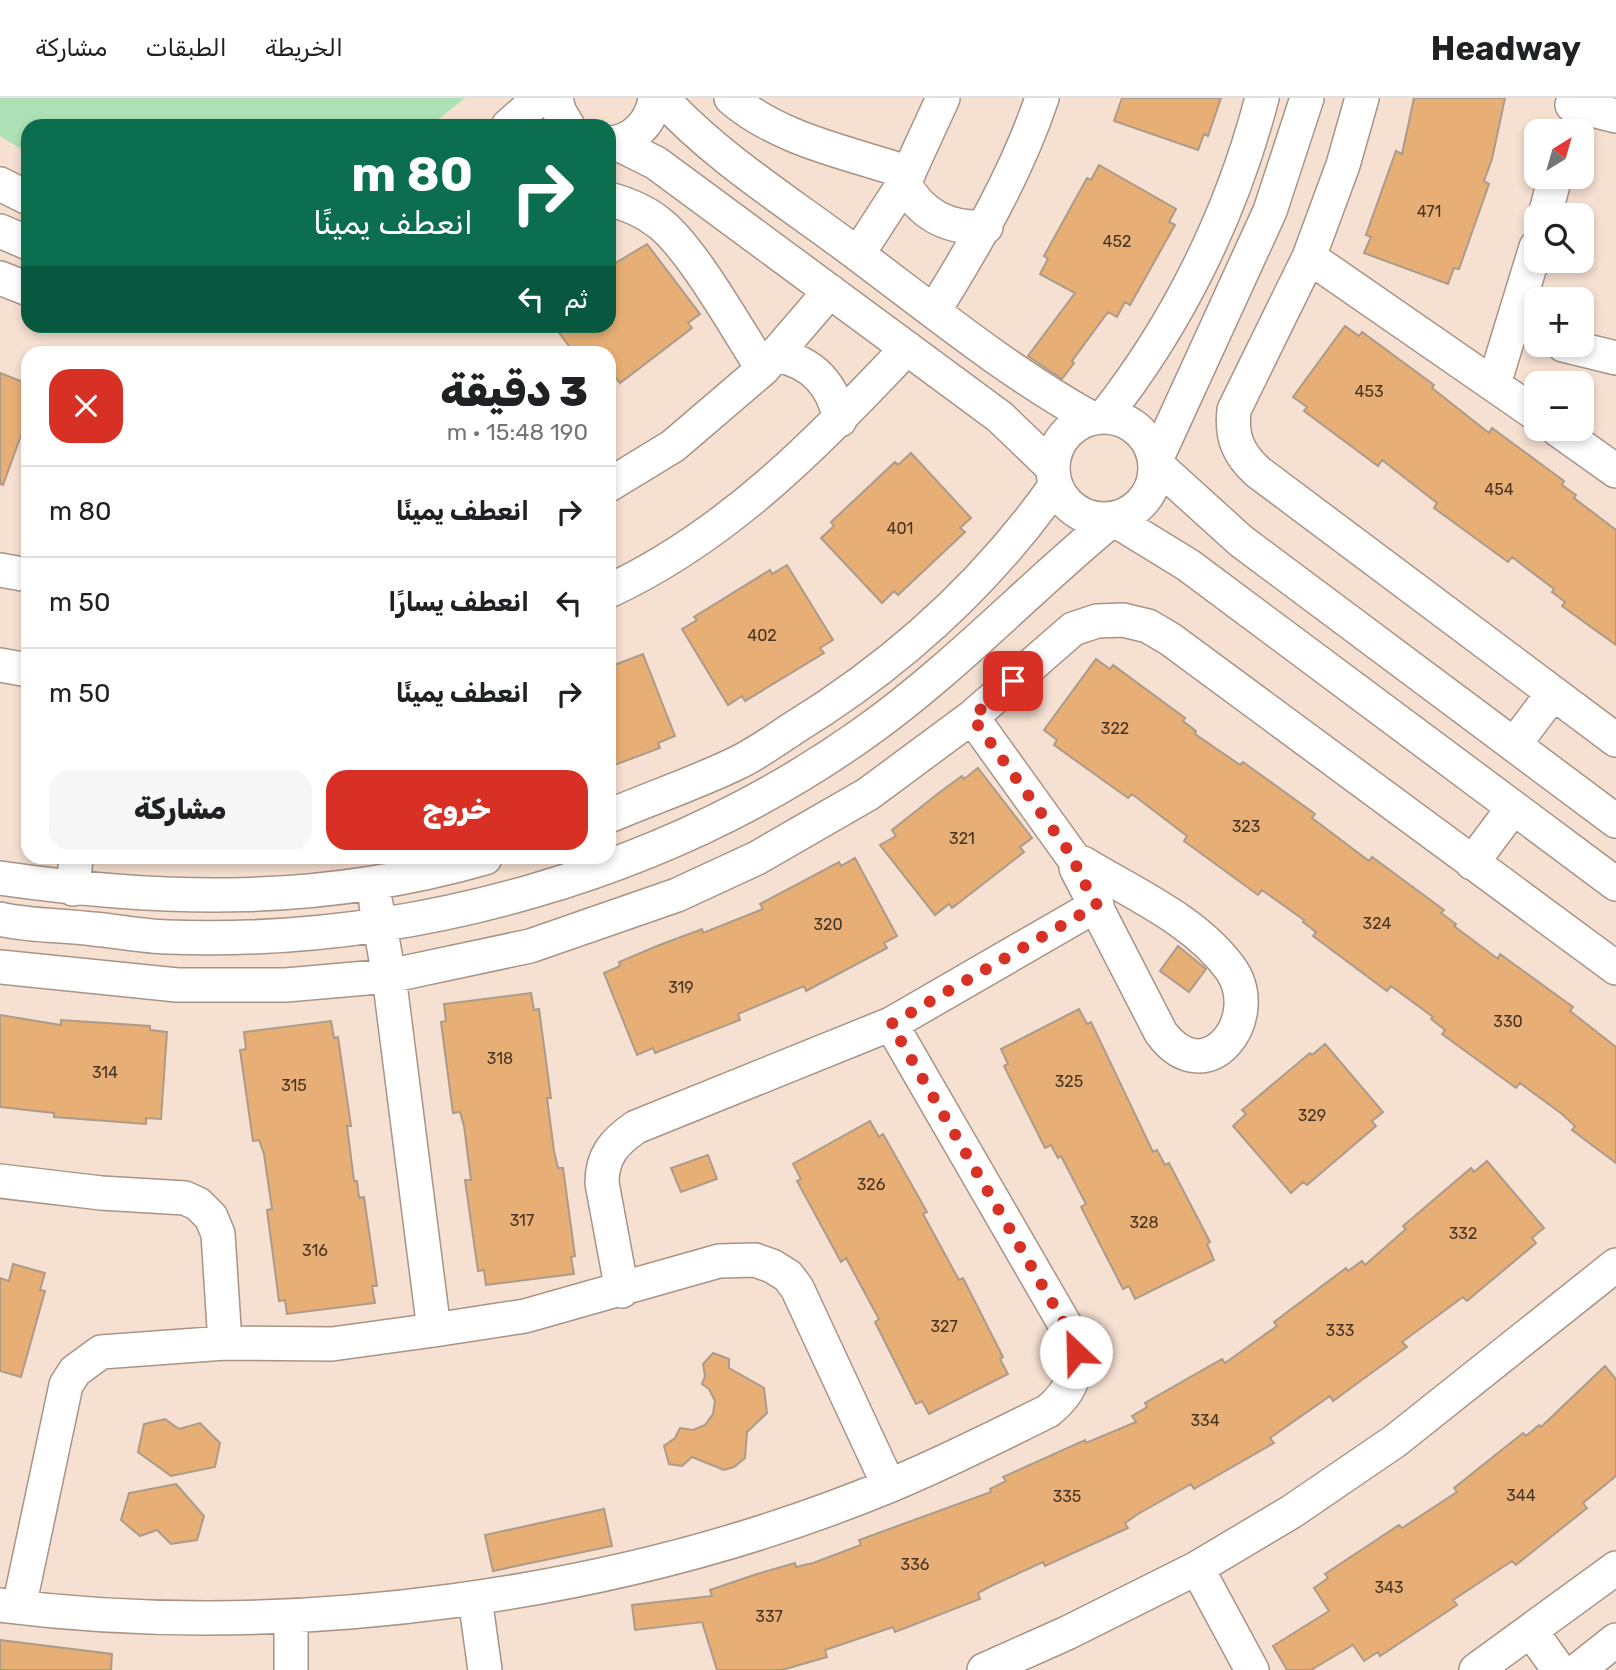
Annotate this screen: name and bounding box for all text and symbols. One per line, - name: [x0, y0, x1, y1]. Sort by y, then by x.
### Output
- text: Headway: [1431, 29, 1581, 68]
- text: مشاركة: [35, 34, 107, 62]
- text: الطبقات: [145, 34, 227, 62]
- text: الخريطة: [265, 34, 343, 62]
- north arrow: [1524, 119, 1594, 189]
- map controls: [1524, 119, 1594, 441]
- text: 80 m: [351, 145, 473, 203]
- icon: right: [497, 147, 588, 238]
- house number: 471: [1417, 202, 1441, 221]
- button: search: [1524, 203, 1594, 273]
- text: انعطف يمينًا: [313, 204, 473, 242]
- house number: 452: [1103, 232, 1131, 251]
- icon: left: [512, 280, 550, 318]
- text: ثم: [564, 284, 588, 315]
- button: +: [1524, 287, 1594, 357]
- text: 3 دقيقة: [440, 367, 588, 417]
- button: close: [49, 369, 123, 443]
- button: −: [1524, 371, 1594, 441]
- house number: 453: [1354, 382, 1384, 401]
- text: 190 m · 15:48: [447, 418, 588, 446]
- house number: 454: [1484, 480, 1514, 499]
- icon: right: [550, 493, 588, 531]
- text: 80 m: [49, 496, 112, 527]
- text: انعطف يمينًا: [396, 496, 529, 527]
- house number: 401: [887, 519, 913, 538]
- icon: left: [550, 584, 588, 622]
- text: 50 m: [49, 587, 110, 618]
- text: انعطف يسارًا: [388, 587, 529, 618]
- house number: 402: [747, 626, 777, 645]
- pin: [983, 651, 1043, 711]
- icon: arrive: [994, 662, 1032, 700]
- icon: right: [550, 675, 588, 713]
- text: 50 m: [49, 678, 110, 709]
- text: انعطف يمينًا: [396, 678, 529, 709]
- house number: 322: [1101, 719, 1129, 738]
- button: مشاركة: [49, 770, 312, 850]
- button: خروج: [326, 770, 588, 850]
- house number: 323: [1232, 817, 1260, 836]
- house number: 321: [949, 829, 975, 848]
- house number: 324: [1363, 914, 1391, 933]
- house number: 320: [813, 915, 843, 934]
- house number: 319: [668, 978, 694, 997]
- house number: 330: [1493, 1012, 1523, 1031]
- house number: 318: [487, 1049, 513, 1068]
- house number: 314: [92, 1063, 118, 1082]
- house number: 325: [1055, 1072, 1083, 1091]
- house number: 315: [281, 1076, 307, 1095]
- house number: 329: [1298, 1106, 1326, 1125]
- house number: 326: [857, 1175, 886, 1194]
- house number: 317: [510, 1211, 534, 1230]
- house number: 328: [1129, 1213, 1159, 1232]
- house number: 332: [1449, 1224, 1477, 1243]
- house number: 316: [302, 1241, 328, 1260]
- position arrow: [1039, 1315, 1113, 1389]
- house number: 327: [930, 1317, 958, 1336]
- house number: 333: [1326, 1321, 1354, 1340]
- house number: 334: [1190, 1411, 1220, 1430]
- house number: 344: [1506, 1486, 1536, 1505]
- house number: 335: [1053, 1487, 1081, 1506]
- house number: 336: [901, 1555, 930, 1574]
- house number: 343: [1374, 1578, 1404, 1597]
- house number: 337: [755, 1607, 783, 1626]

